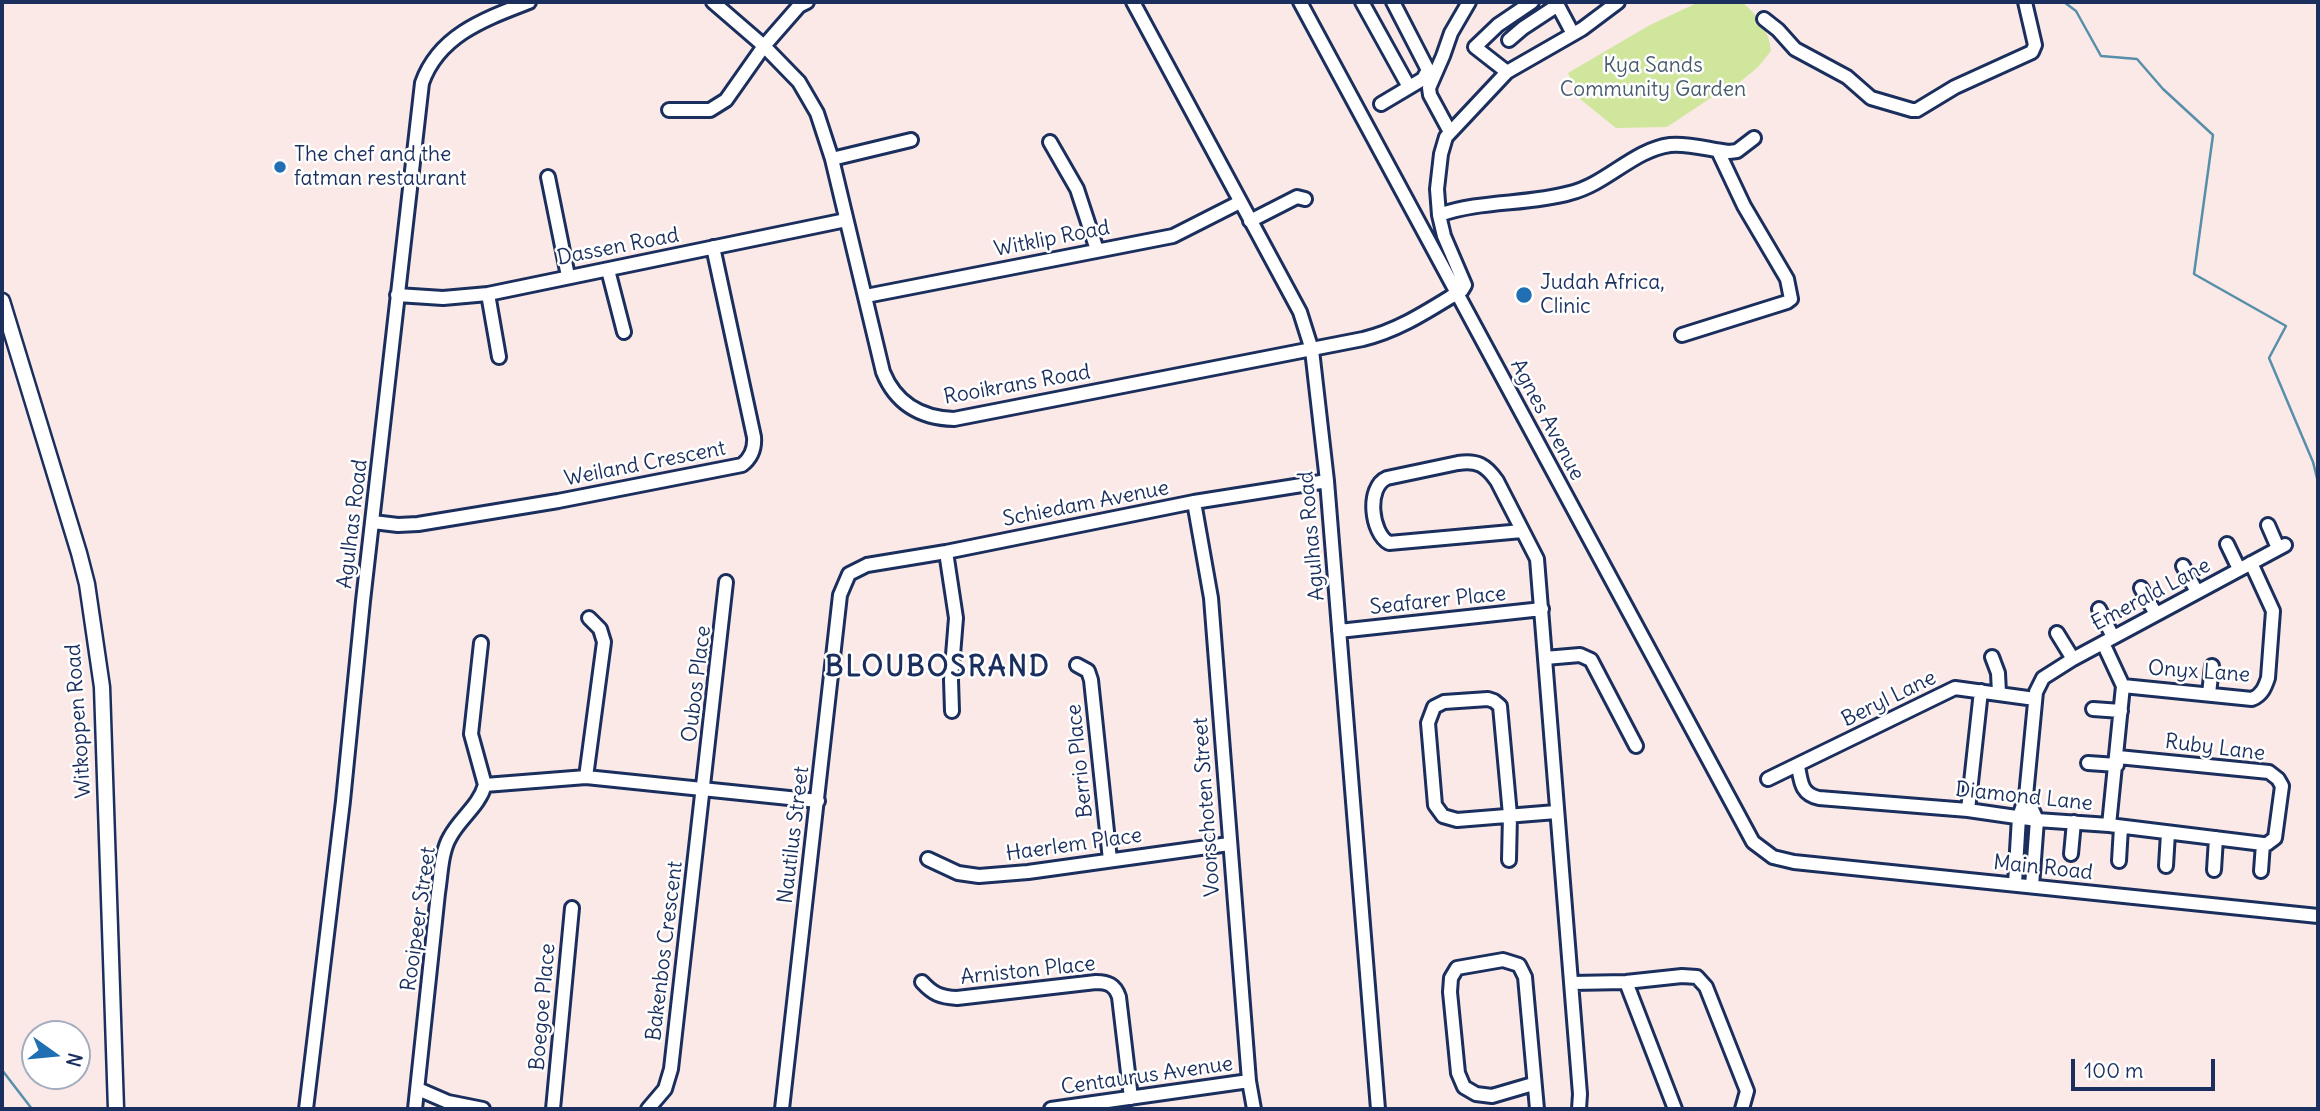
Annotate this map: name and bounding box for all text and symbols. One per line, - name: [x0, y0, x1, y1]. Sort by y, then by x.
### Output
- park label: Kya Sands Community Garden: [1560, 53, 1746, 103]
- place label: The chef and the fatman restaurant: [294, 142, 467, 192]
- marker: The chef and the fatman restaurant: [272, 159, 288, 175]
- street label: Witklip Road: [992, 215, 1112, 263]
- street label: Dassen Road: [555, 223, 681, 271]
- place label: Judah Africa, Clinic: [1540, 270, 1665, 320]
- marker: Judah Africa, Clinic: [1514, 285, 1534, 305]
- street label: Agnes Avenue: [1505, 355, 1589, 485]
- street label: Rooikrans Road: [942, 360, 1092, 410]
- street label: Weiland Crescent: [562, 436, 728, 492]
- street label: Agulhas Road: [333, 458, 373, 590]
- street label: Agulhas Road: [1294, 470, 1330, 602]
- street label: Schiedam Avenue: [1001, 476, 1171, 532]
- street label: Emerald Lane: [2087, 553, 2215, 637]
- street label: Seafarer Place: [1368, 581, 1508, 621]
- street label: Oubos Place: [677, 624, 717, 744]
- street label: Witkoppen Road: [61, 643, 97, 799]
- district label: BLOUBOSRAND: [826, 651, 1050, 685]
- street label: Onyx Lane: [2147, 656, 2251, 688]
- street label: Beryl Lane: [1838, 665, 1940, 733]
- street label: Berrio Place: [1061, 703, 1099, 819]
- street label: Voorschoten Street: [1188, 716, 1226, 898]
- street label: Ruby Lane: [2163, 729, 2267, 767]
- street label: Nautilus Street: [773, 765, 815, 905]
- street label: Diamond Lane: [1954, 777, 2094, 817]
- street label: Haerlem Place: [1004, 823, 1144, 867]
- street label: Rooipeer Street: [396, 845, 442, 993]
- street label: Main Road: [1992, 850, 2094, 886]
- street label: Bakenbos Crescent: [641, 860, 689, 1042]
- street label: Boegoe Place: [525, 942, 561, 1072]
- street label: Arniston Place: [959, 951, 1097, 991]
- north arrow: [21, 1020, 91, 1090]
- scale bar: [2075, 1044, 2218, 1088]
- text: N: [61, 1050, 88, 1069]
- street label: Centaurus Avenue: [1059, 1051, 1235, 1101]
- text: 100 m: [2084, 1057, 2143, 1084]

